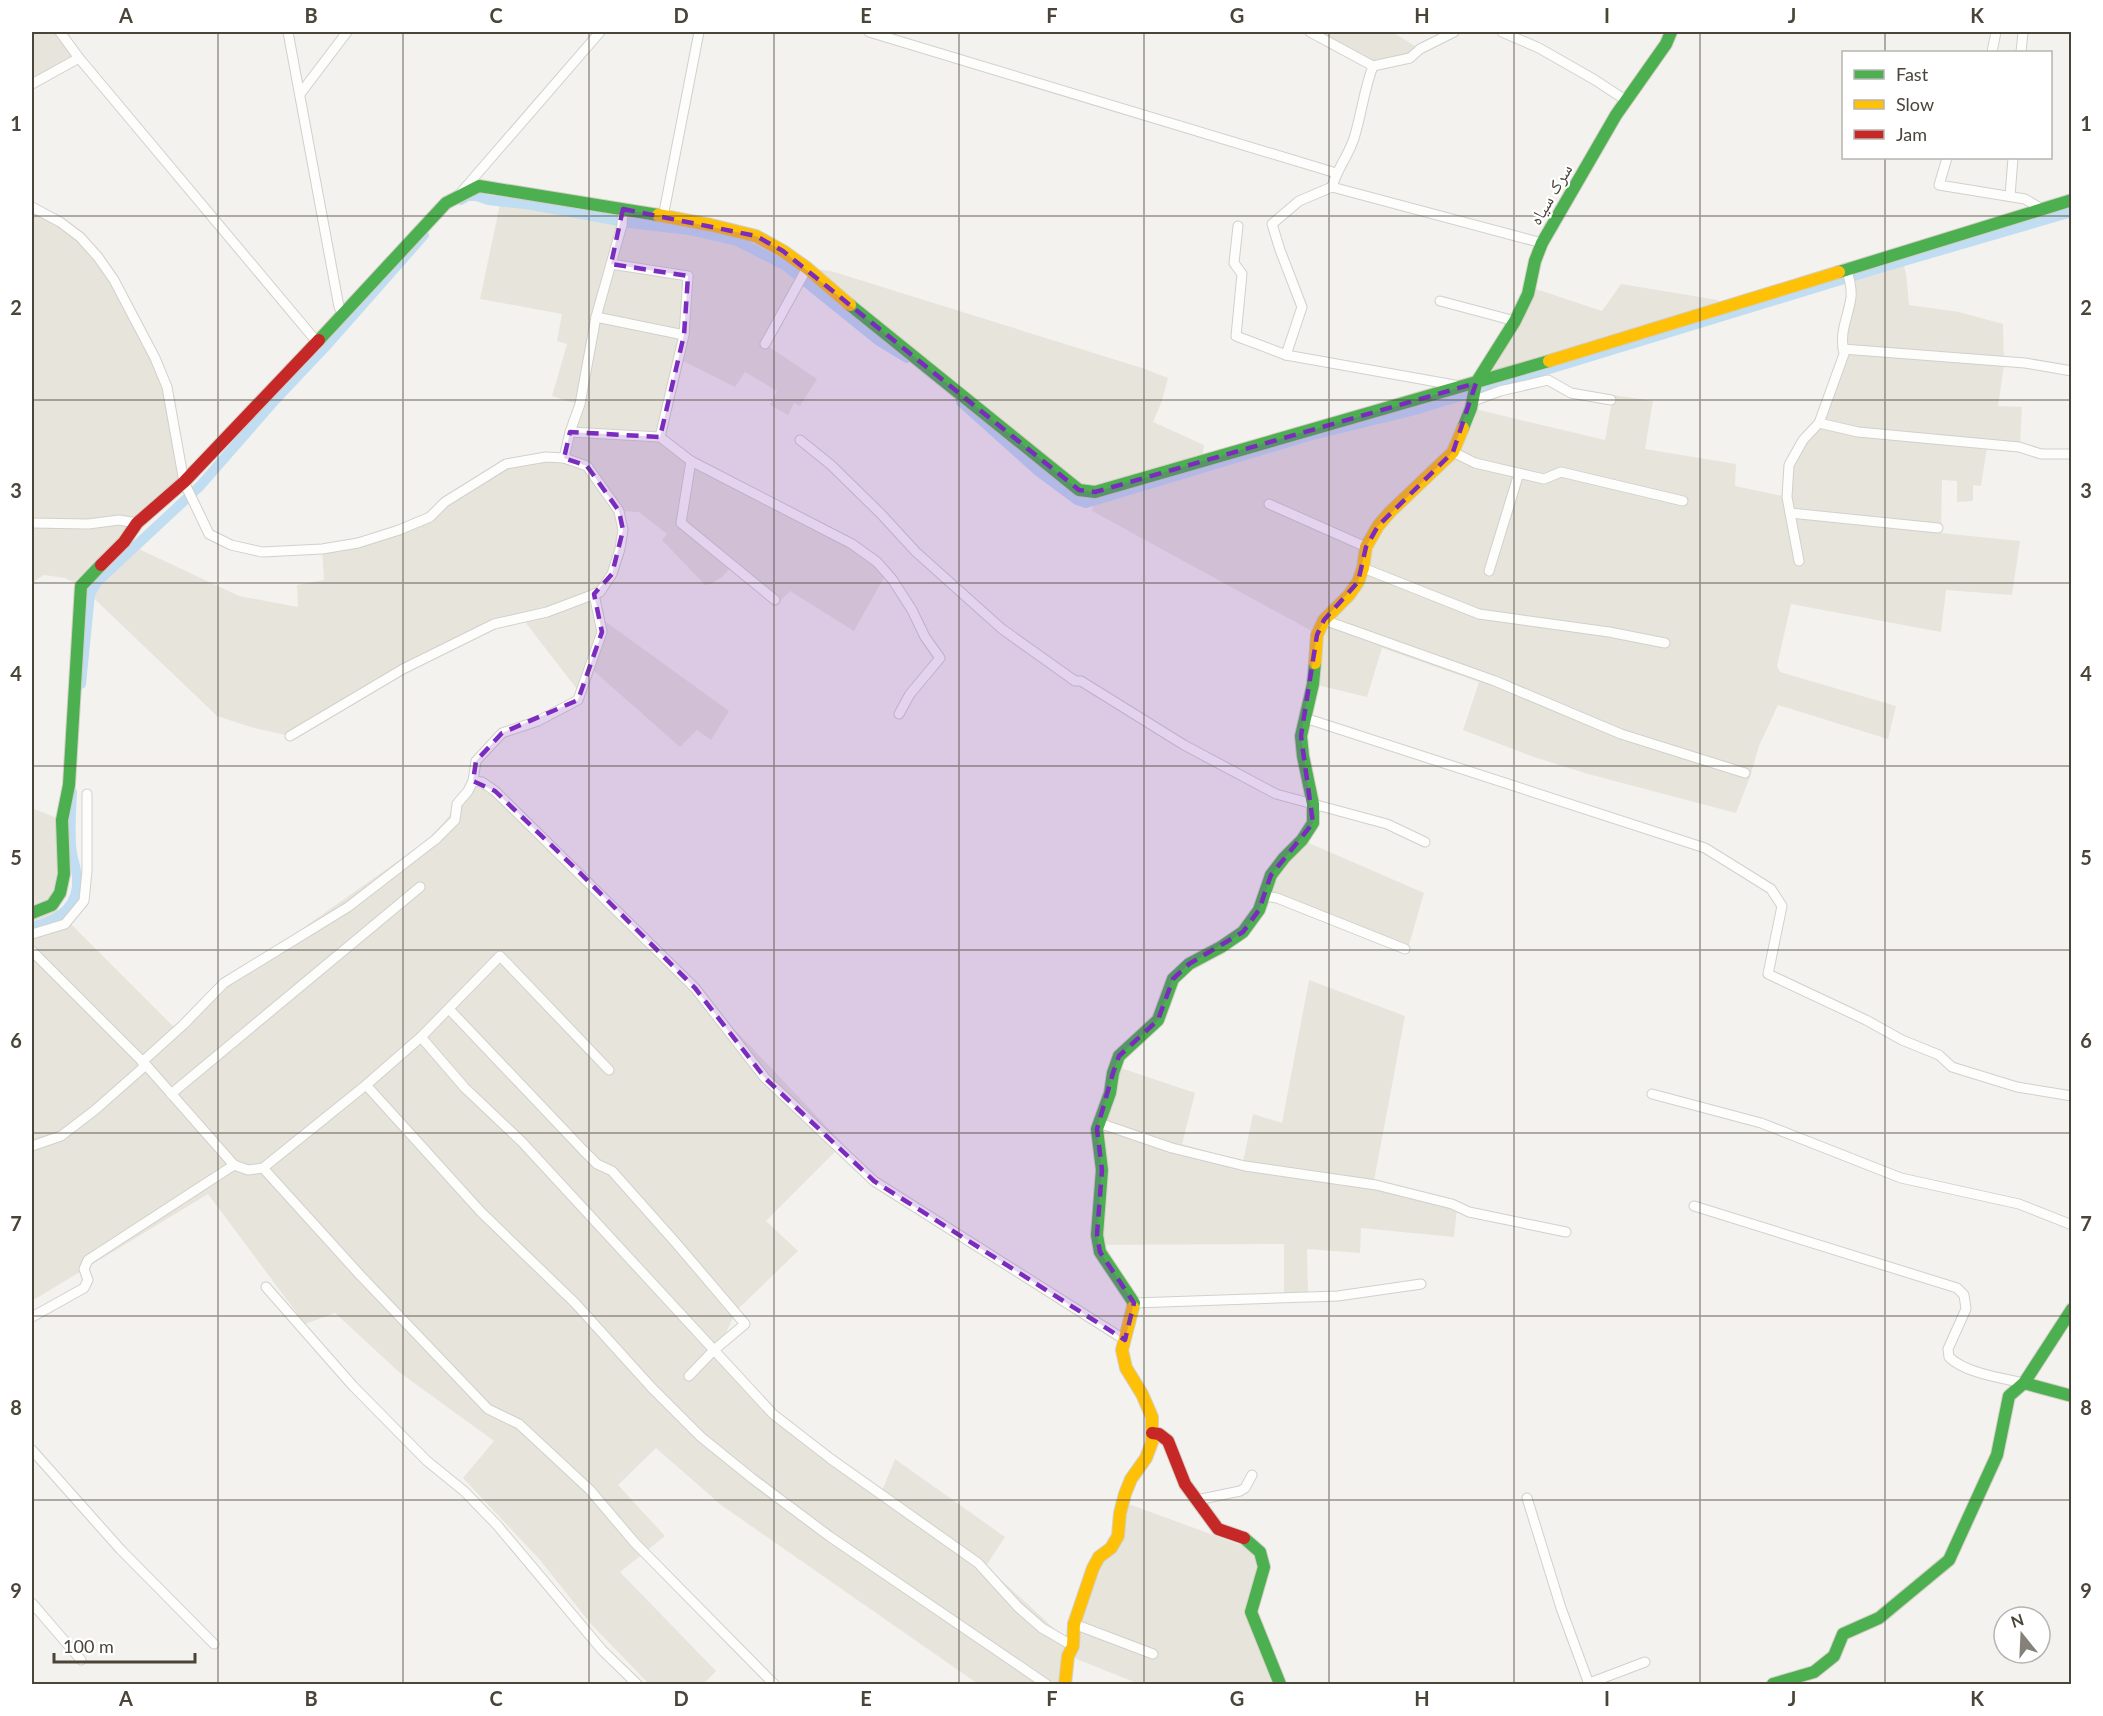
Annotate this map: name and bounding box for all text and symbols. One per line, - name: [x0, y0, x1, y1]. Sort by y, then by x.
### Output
- text: A: [118, 3, 133, 27]
- text: B: [304, 3, 318, 27]
- text: C: [489, 3, 503, 27]
- text: D: [673, 3, 689, 27]
- text: E: [860, 3, 872, 27]
- text: F: [1046, 3, 1058, 27]
- text: G: [1230, 3, 1244, 27]
- text: H: [1414, 3, 1430, 27]
- text: I: [1604, 3, 1610, 27]
- text: J: [1788, 3, 1796, 27]
- text: K: [1970, 3, 1984, 27]
- legend: [1842, 51, 2052, 159]
- text: Fast: [1896, 63, 1929, 85]
- text: Slow: [1896, 93, 1934, 115]
- text: 1: [10, 111, 22, 135]
- text: 1: [2080, 111, 2092, 135]
- text: Jam: [1896, 123, 1927, 145]
- street label: سرک سیاه: [1524, 160, 1577, 229]
- text: 2: [10, 295, 22, 319]
- text: 2: [2080, 295, 2092, 319]
- text: 3: [10, 478, 22, 502]
- text: 3: [2080, 478, 2092, 502]
- text: 4: [10, 661, 22, 685]
- text: 4: [2080, 661, 2092, 685]
- text: 5: [10, 845, 22, 869]
- text: 5: [2080, 845, 2092, 869]
- text: 6: [10, 1028, 22, 1052]
- text: 6: [2080, 1028, 2092, 1052]
- text: 7: [10, 1211, 22, 1235]
- text: 7: [2080, 1211, 2092, 1235]
- text: 8: [10, 1395, 22, 1419]
- text: 8: [2080, 1395, 2092, 1419]
- text: 9: [10, 1578, 22, 1602]
- text: 9: [2080, 1578, 2092, 1602]
- north arrow: [1992, 1605, 2052, 1665]
- text: N: [2008, 1609, 2026, 1631]
- scale bar: [54, 1626, 195, 1664]
- text: 100 m: [63, 1635, 114, 1657]
- text: A: [118, 1686, 133, 1710]
- text: B: [304, 1686, 318, 1710]
- text: C: [489, 1686, 503, 1710]
- text: D: [673, 1686, 689, 1710]
- text: E: [860, 1686, 872, 1710]
- text: F: [1046, 1686, 1058, 1710]
- text: G: [1230, 1686, 1244, 1710]
- text: H: [1414, 1686, 1430, 1710]
- text: I: [1604, 1686, 1610, 1710]
- text: J: [1788, 1686, 1796, 1710]
- text: K: [1970, 1686, 1984, 1710]

